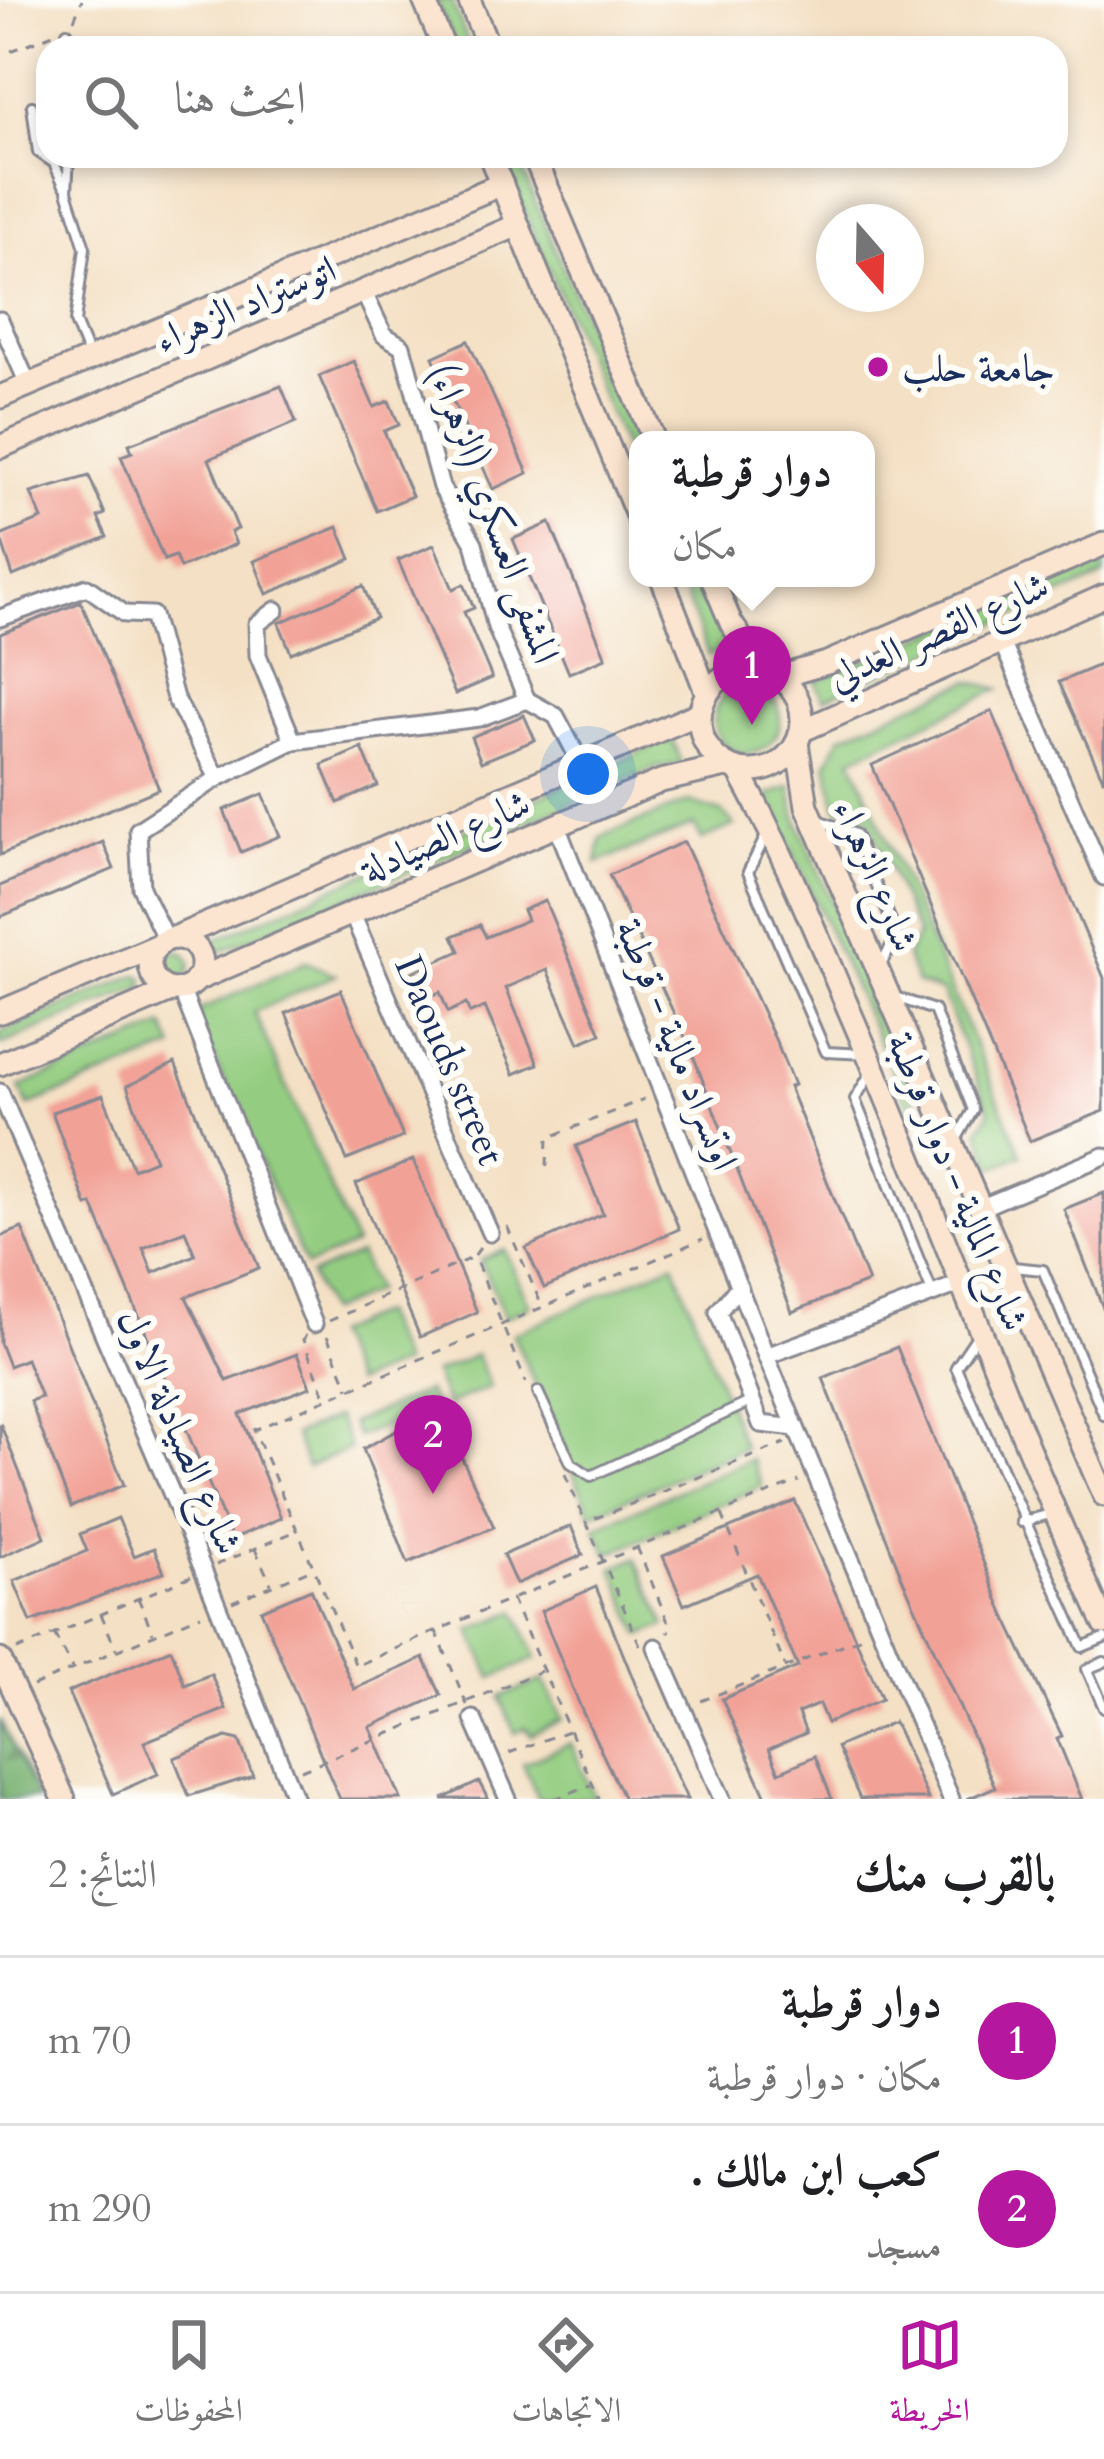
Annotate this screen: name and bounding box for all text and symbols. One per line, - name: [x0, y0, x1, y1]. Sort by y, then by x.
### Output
- search box: [36, 36, 1068, 168]
- text: ابحث هنا: [174, 68, 306, 129]
- icon: search: [78, 69, 144, 135]
- north arrow: [816, 204, 924, 312]
- street label: اتوستراد الزهراء: [147, 242, 344, 366]
- place label: جامعة حلب: [902, 342, 1055, 395]
- marker: جامعة حلب: [865, 354, 891, 380]
- street label: المشفى العسكري (الزهراء): [411, 356, 572, 672]
- popup: [629, 431, 875, 587]
- text: دوار قرطبة: [672, 441, 832, 502]
- text: مكان: [672, 520, 737, 573]
- street label: شارع القصر العدلي: [820, 559, 1059, 708]
- pin: 1: [713, 626, 791, 725]
- your location: [558, 744, 618, 804]
- street label: شارع الصيادلة: [351, 777, 540, 901]
- street label: شارع الزهراء: [815, 791, 931, 962]
- street label: اوتسراد مالية - قرطبة: [602, 911, 751, 1178]
- street label: Daouds street: [382, 948, 518, 1173]
- street label: شارع المالية - دوار قرطبة: [869, 1024, 1042, 1341]
- street label: شارع الصيادلة الاول: [99, 1301, 255, 1564]
- pin: 2: [394, 1395, 472, 1494]
- text: بالقرب منك: [854, 1839, 1056, 1909]
- text: النتائج: 2: [48, 1848, 157, 1901]
- text: دوار قرطبة: [782, 1972, 942, 2033]
- text: 70 m: [48, 2014, 131, 2067]
- text: 1: [1007, 2014, 1027, 2067]
- text: مكان · دوار قرطبة: [707, 2051, 942, 2104]
- text: كعب ابن مالك .: [690, 2140, 942, 2201]
- text: 290 m: [48, 2182, 151, 2235]
- text: 2: [1007, 2182, 1027, 2235]
- text: مسجد: [865, 2219, 942, 2272]
- tab: المحفوظات: [134, 2312, 243, 2442]
- tab: الاتجاهات: [511, 2312, 621, 2442]
- tab: الخريطة: [890, 2312, 970, 2442]

